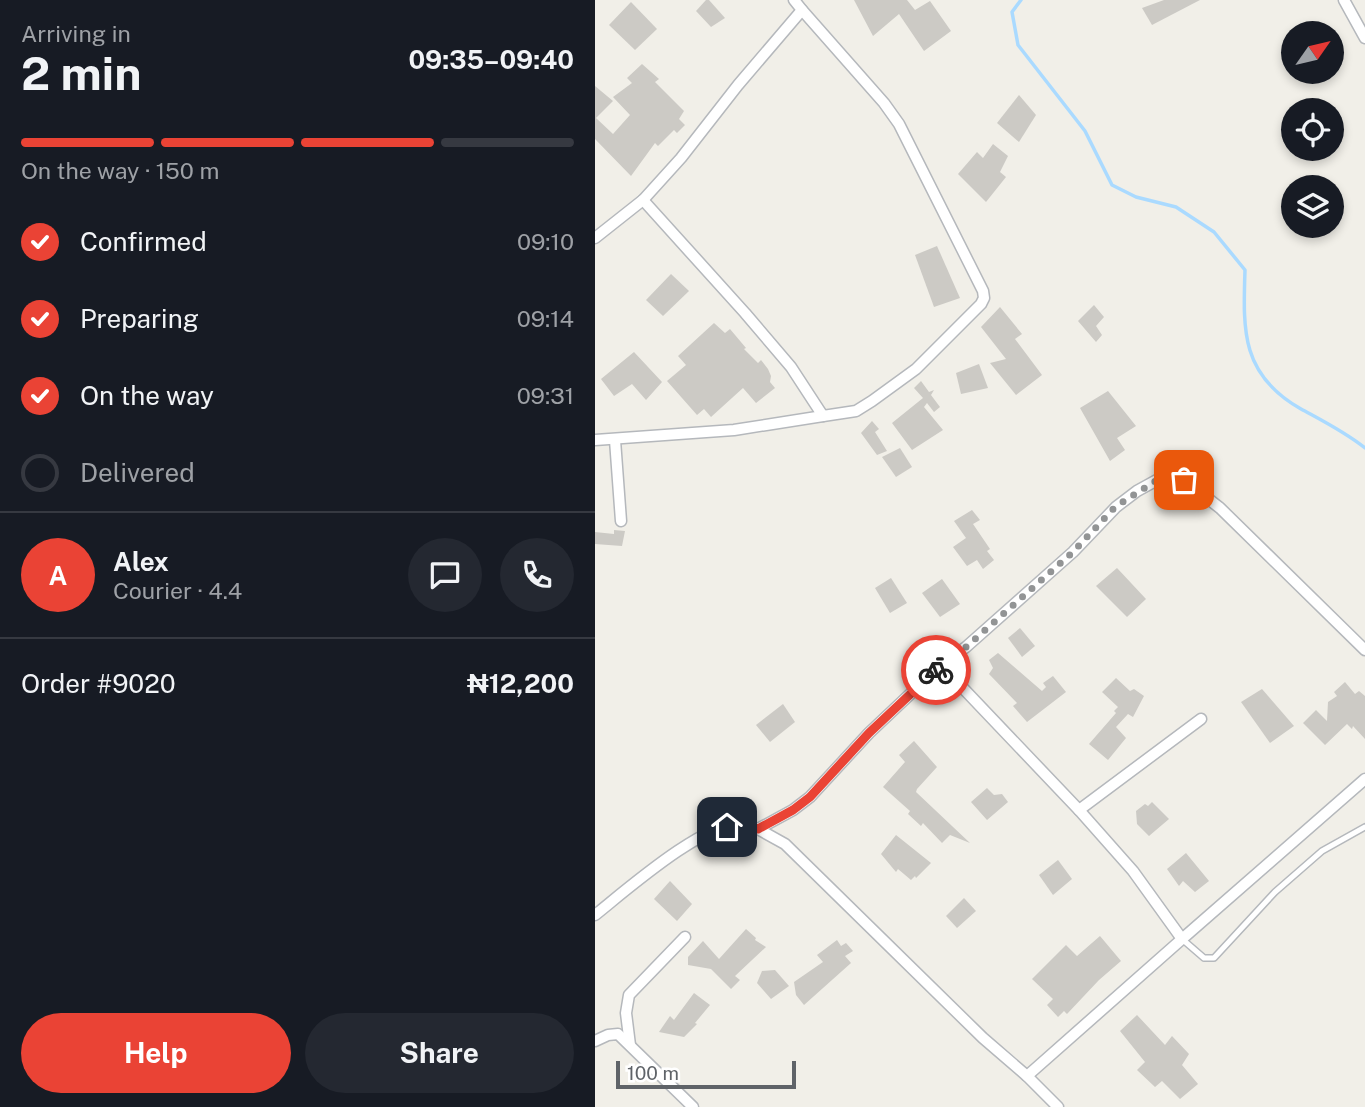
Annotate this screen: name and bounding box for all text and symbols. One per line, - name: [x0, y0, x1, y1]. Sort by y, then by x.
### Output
- text: Arriving in: [21, 20, 131, 47]
- north arrow: [1281, 21, 1344, 84]
- map controls: [1281, 21, 1344, 238]
- text: 09:35–09:40: [408, 44, 574, 75]
- text: 2 min: [21, 46, 141, 100]
- button: locate: [1281, 98, 1344, 161]
- text: On the way · 150 m: [21, 157, 219, 184]
- button: layers: [1281, 175, 1344, 238]
- icon: check: [21, 223, 59, 261]
- text: Confirmed: [80, 226, 207, 257]
- text: 09:10: [517, 228, 574, 255]
- icon: check: [21, 300, 59, 338]
- text: Preparing: [80, 303, 199, 334]
- text: 09:14: [517, 305, 574, 332]
- icon: check: [21, 377, 59, 415]
- text: On the way: [80, 380, 214, 411]
- text: 09:31: [517, 382, 574, 409]
- pin: [1154, 450, 1214, 510]
- text: Delivered: [80, 457, 195, 488]
- icon: bag: [1165, 461, 1203, 499]
- button: chat: [408, 538, 482, 612]
- button: phone: [500, 538, 574, 612]
- text: Alex: [113, 546, 169, 577]
- text: A: [49, 560, 67, 591]
- text: Courier · 4.4: [113, 577, 242, 604]
- courier: [901, 635, 971, 705]
- icon: bike: [917, 651, 955, 689]
- text: Order #9020: [21, 668, 176, 699]
- text: ₦12,200: [467, 668, 574, 699]
- pin: [697, 797, 757, 857]
- icon: home: [708, 808, 746, 846]
- button: Help: [21, 1013, 291, 1093]
- button: Share: [305, 1013, 574, 1093]
- scale bar: [616, 1058, 796, 1090]
- text: 100 m: [627, 1062, 679, 1084]

